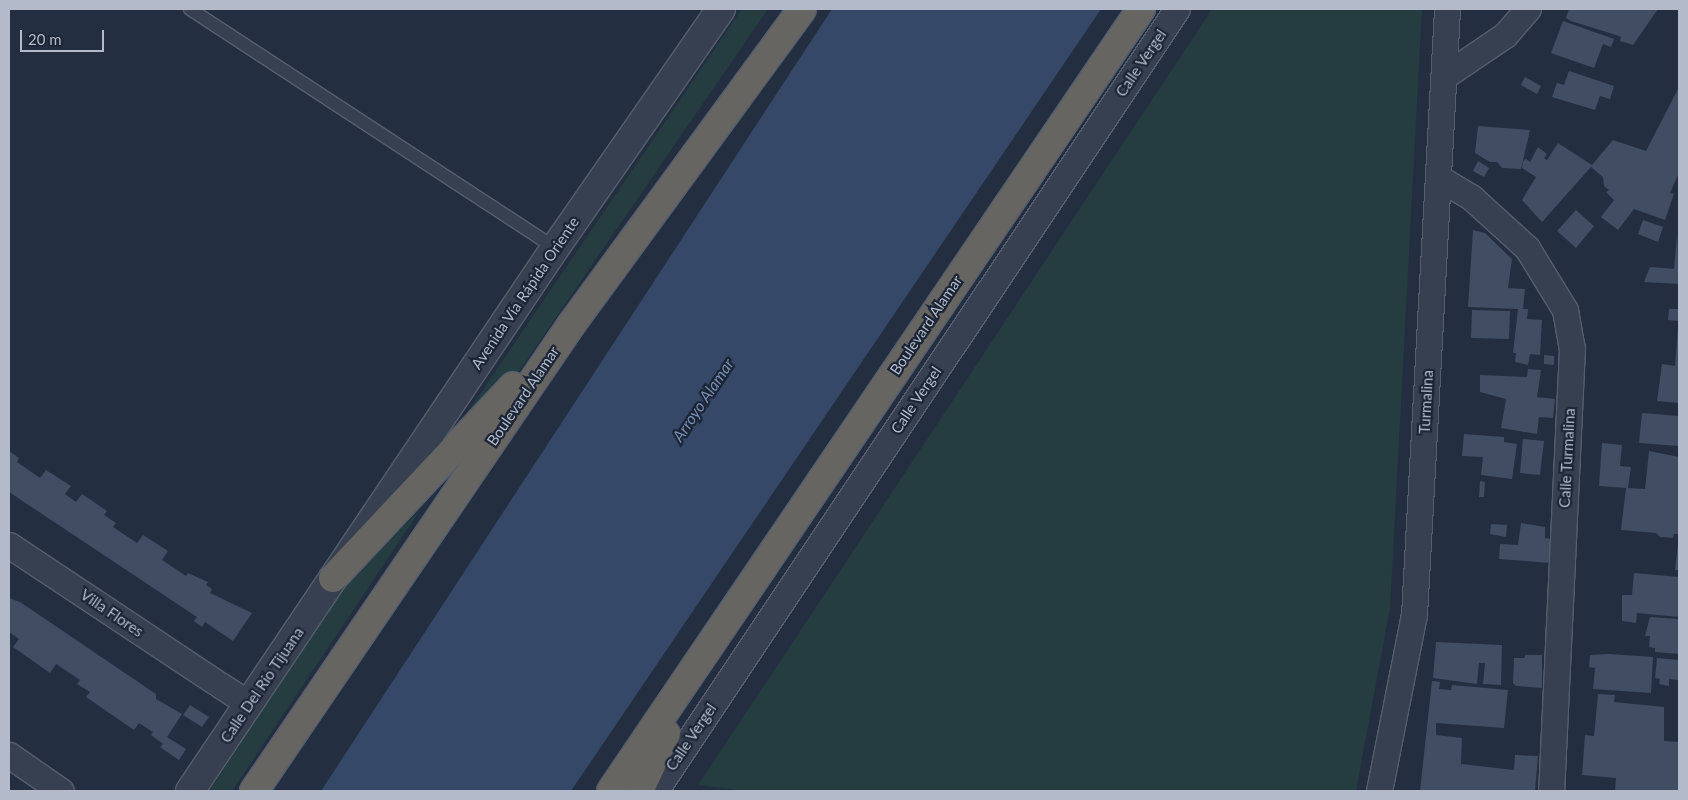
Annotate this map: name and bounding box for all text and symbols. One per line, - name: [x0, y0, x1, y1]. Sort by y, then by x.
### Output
- scale bar: [22, 20, 106, 52]
- street label: Calle Vergel: [1112, 26, 1170, 100]
- text: 20 m: [28, 30, 62, 48]
- street label: Avenida Vía Rápida Oriente: [467, 213, 583, 373]
- street label: Boulevard Alamar: [886, 272, 966, 378]
- street label: Boulevard Alamar: [483, 343, 563, 449]
- water label: Arroyo Alamar: [668, 355, 738, 445]
- street label: Calle Vergel: [887, 363, 945, 437]
- street label: Turmalina: [1415, 370, 1437, 434]
- street label: Calle Turmalina: [1555, 408, 1579, 508]
- street label: Villa Flores: [77, 585, 147, 641]
- street label: Calle Del Río Tijuana: [217, 624, 307, 746]
- street label: Calle Vergel: [662, 700, 720, 774]

